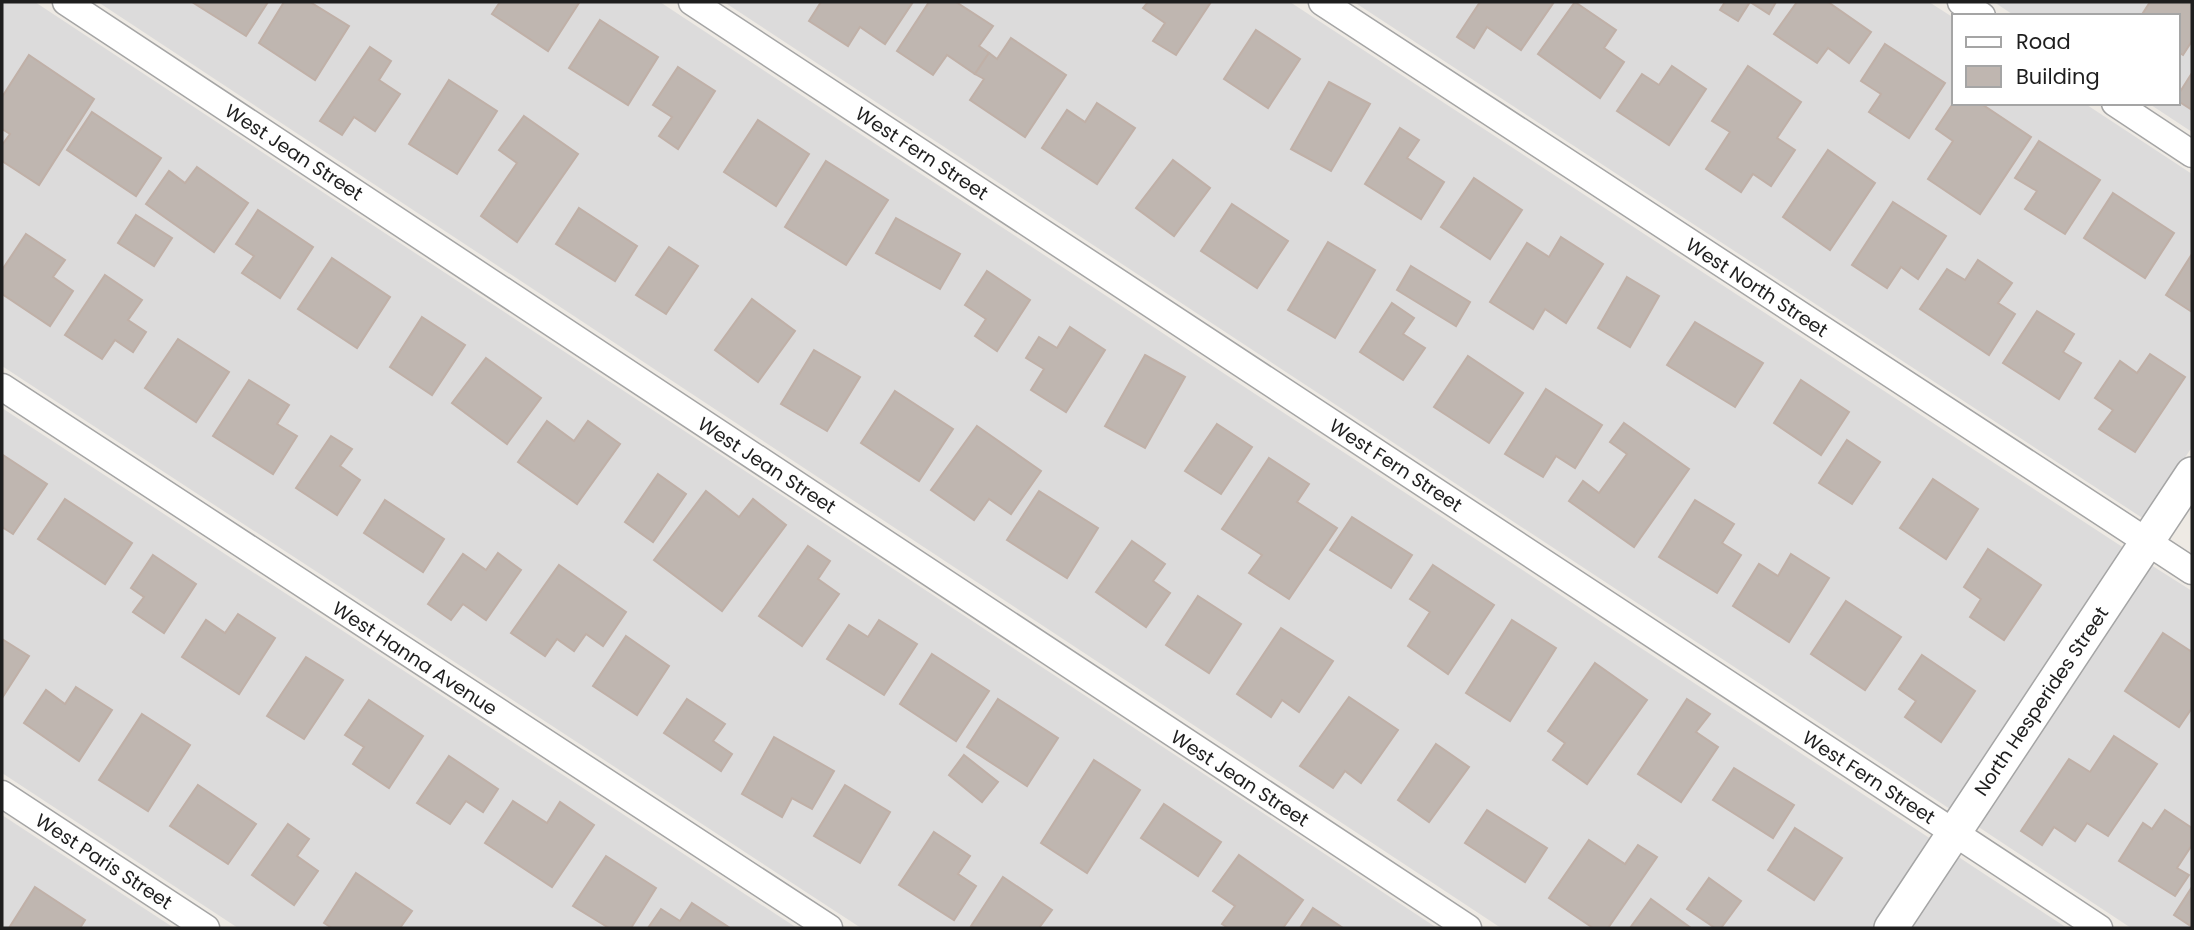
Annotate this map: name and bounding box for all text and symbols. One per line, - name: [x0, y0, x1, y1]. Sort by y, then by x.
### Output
- legend: [1952, 14, 2180, 105]
- text: Road: [2016, 27, 2071, 56]
- text: Building: [2016, 62, 2100, 91]
- street label: West Jean Street: [219, 98, 368, 207]
- street label: West Fern Street: [850, 100, 994, 207]
- street label: West North Street: [1680, 231, 1833, 344]
- street label: West Jean Street: [692, 411, 841, 520]
- street label: West Fern Street: [1324, 412, 1468, 519]
- street label: West Hanna Avenue: [327, 595, 503, 722]
- street label: North Hesperides Street: [1968, 601, 2115, 801]
- street label: West Jean Street: [1165, 724, 1314, 833]
- street label: West Fern Street: [1797, 724, 1941, 831]
- street label: West Paris Street: [30, 807, 178, 916]

